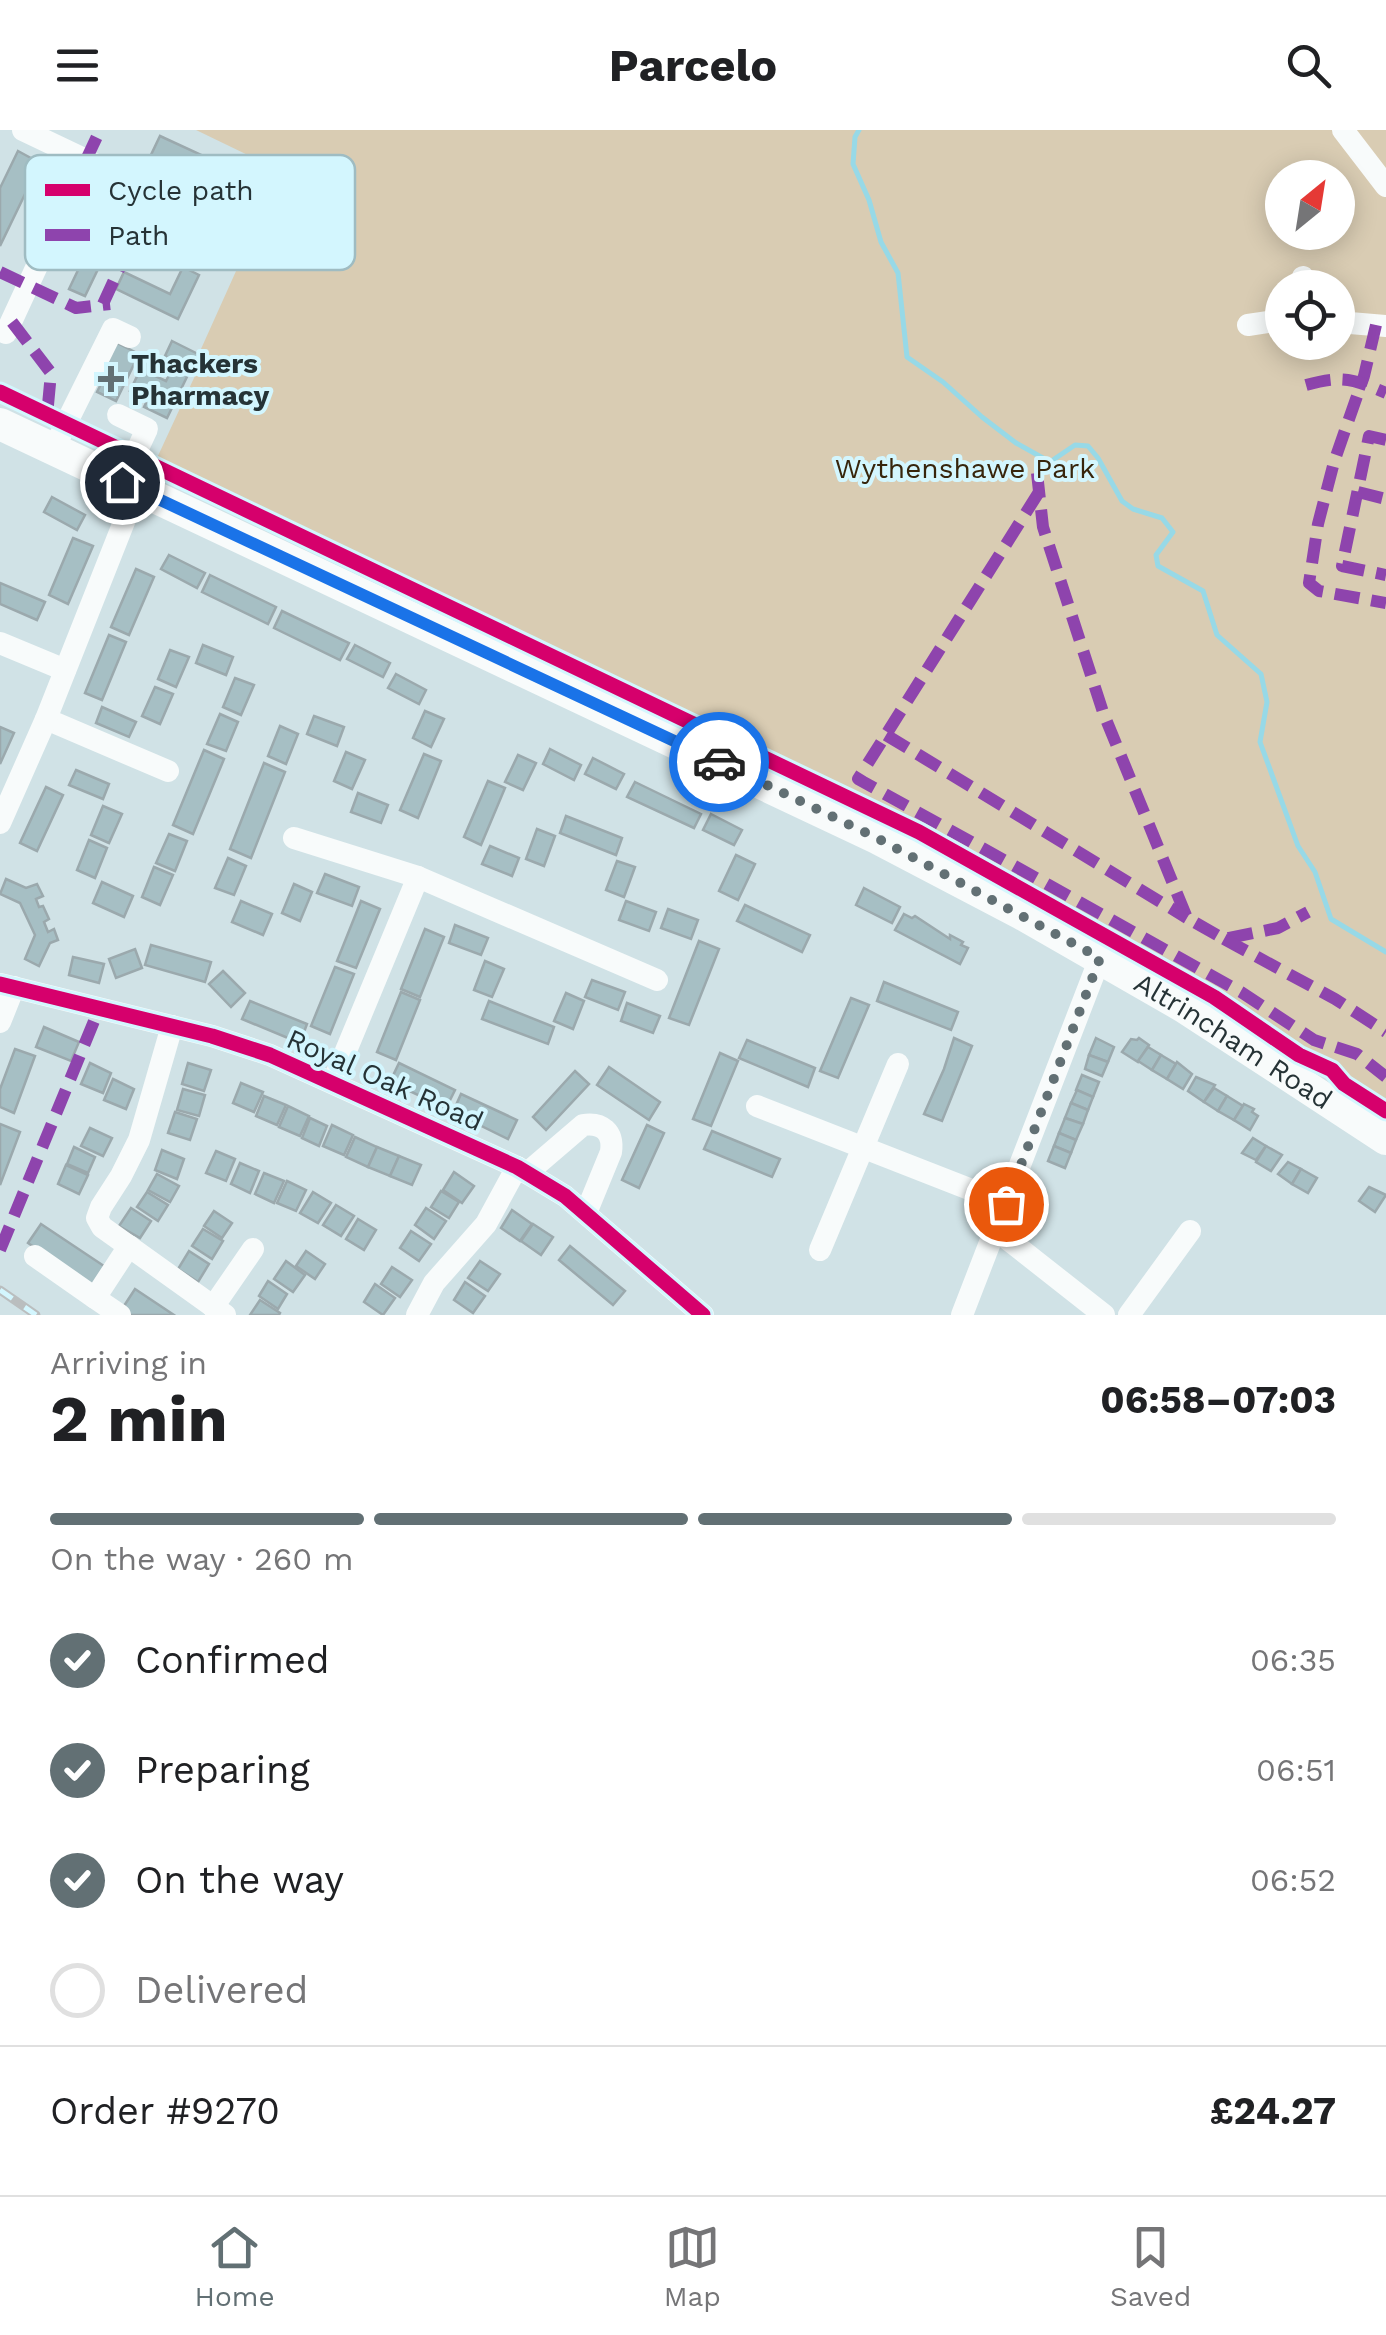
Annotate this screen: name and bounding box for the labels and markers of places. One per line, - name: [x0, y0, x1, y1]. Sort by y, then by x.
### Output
- place label: Thackers Pharmacy: [131, 347, 269, 412]
- marker: Thackers Pharmacy: [100, 368, 122, 390]
- pin: [80, 440, 165, 525]
- pin: [964, 1162, 1049, 1247]

